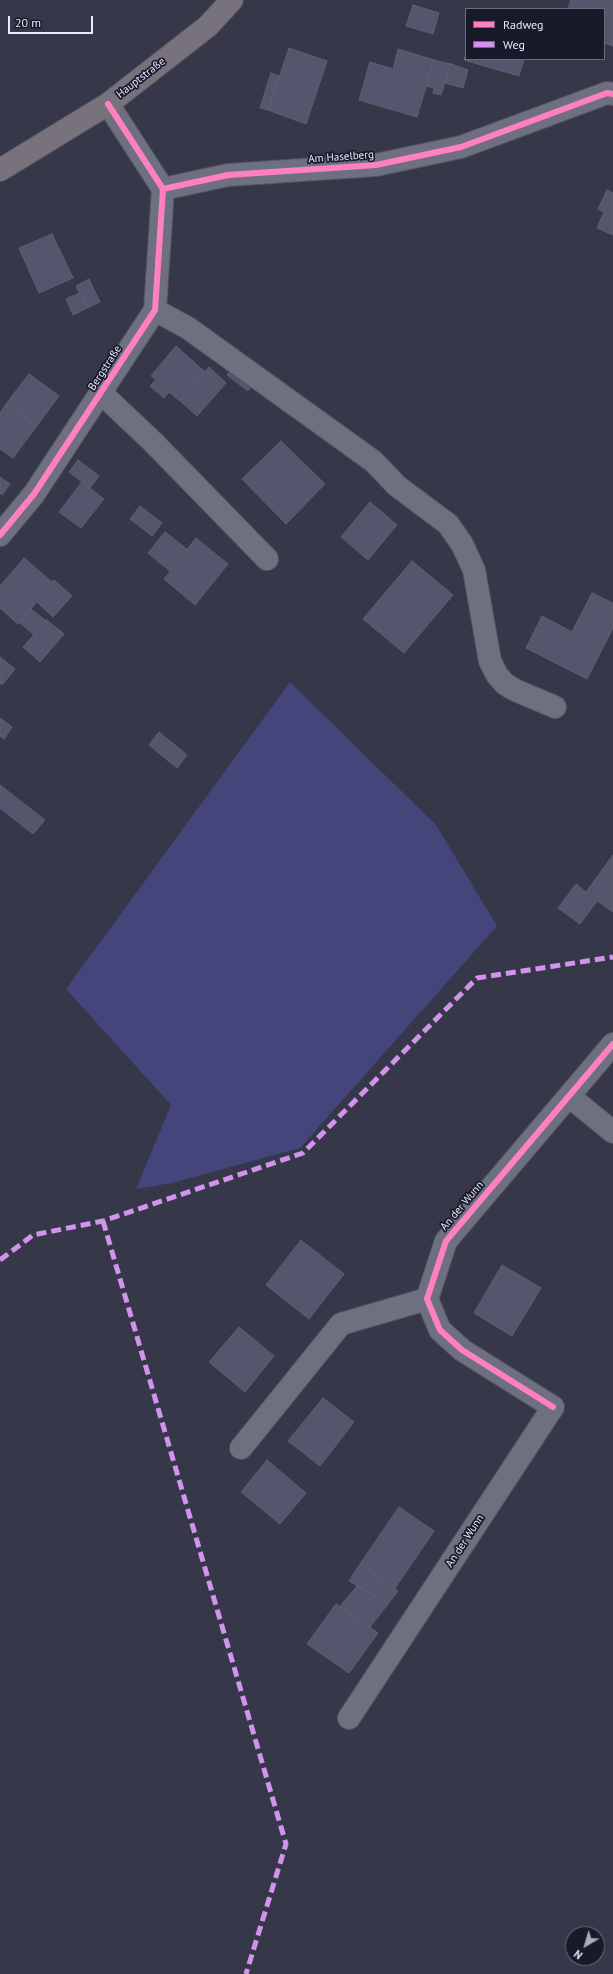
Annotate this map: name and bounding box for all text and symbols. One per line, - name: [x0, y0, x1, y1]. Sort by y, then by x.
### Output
- scale bar: [10, 8, 95, 34]
- legend: [465, 8, 605, 60]
- text: 20 m: [15, 15, 41, 30]
- text: Radweg: [503, 17, 544, 32]
- text: Weg: [503, 37, 525, 52]
- street label: Hauptstraße: [114, 55, 168, 101]
- street label: Am Haselberg: [308, 148, 374, 166]
- street label: Bergstraße: [85, 343, 125, 393]
- street label: An der Wunn: [438, 1179, 486, 1233]
- street label: An der Wunn: [443, 1512, 487, 1570]
- north arrow: [565, 1926, 605, 1966]
- text: N: [571, 1947, 585, 1962]

